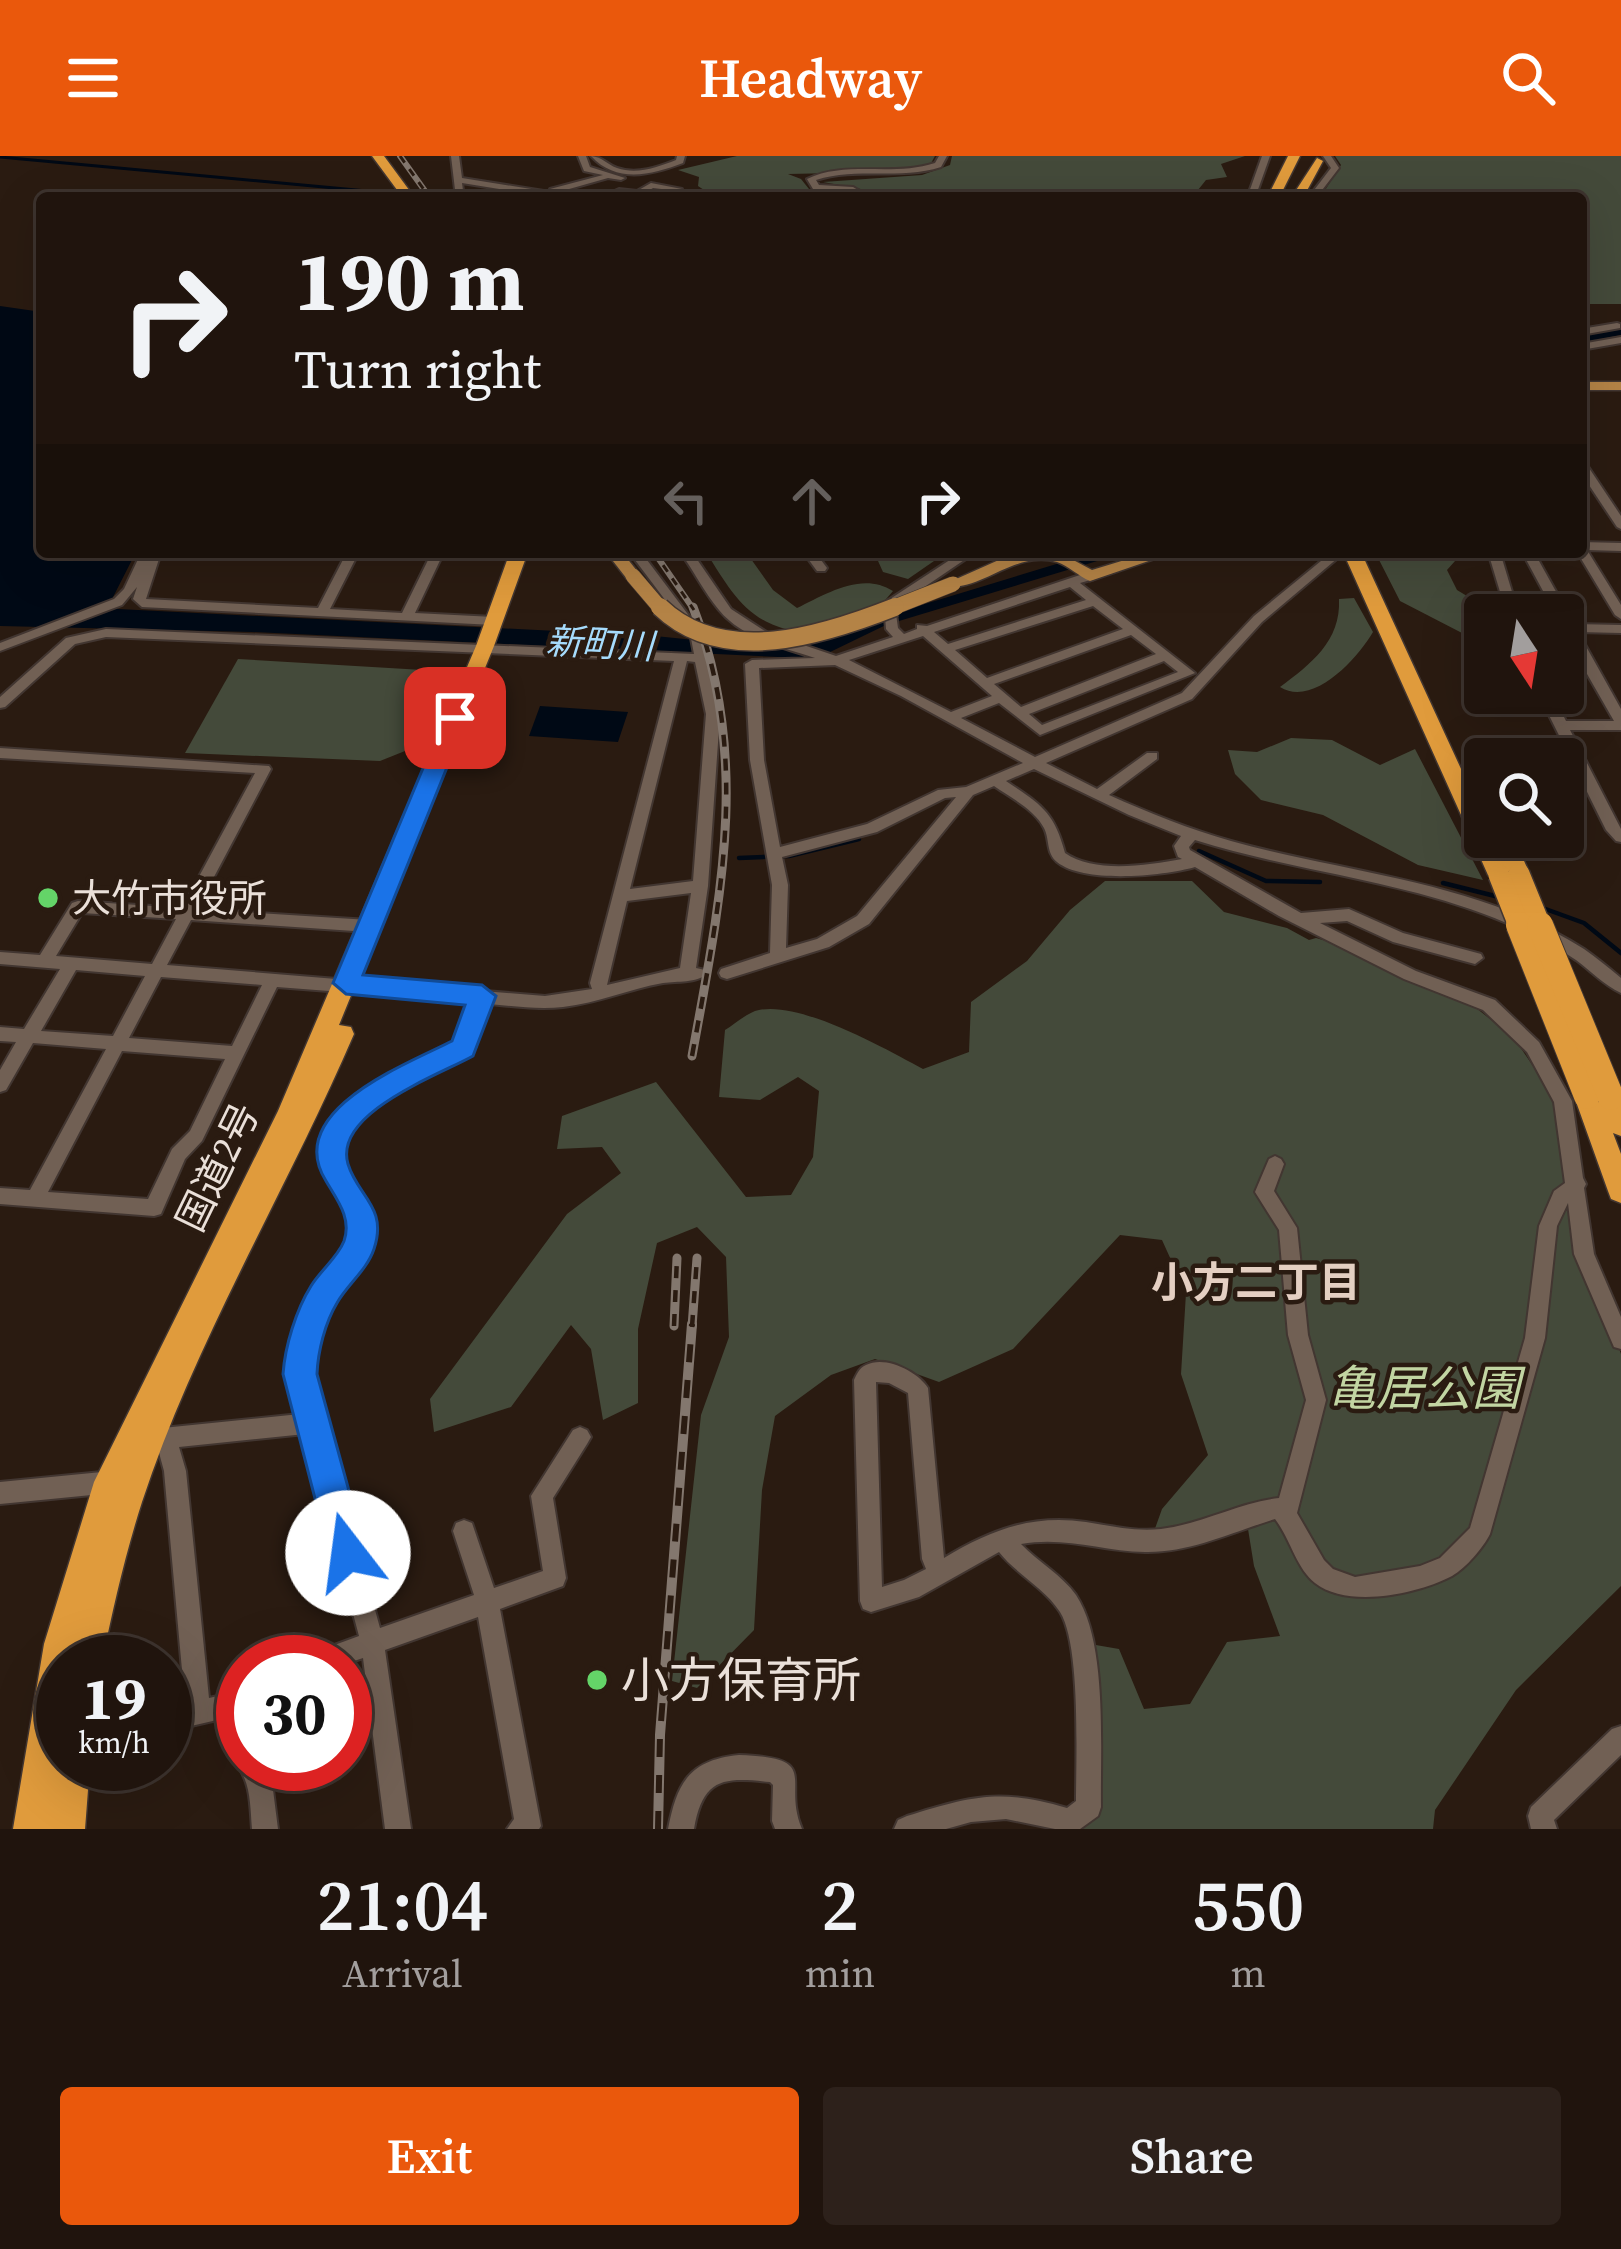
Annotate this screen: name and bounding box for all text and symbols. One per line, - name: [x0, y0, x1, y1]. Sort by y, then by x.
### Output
- text: Headway: [699, 41, 922, 115]
- icon: menu: [60, 45, 126, 111]
- icon: search: [1495, 45, 1561, 111]
- text: 190 m: [294, 223, 525, 338]
- icon: right: [96, 240, 252, 396]
- text: Turn right: [294, 332, 541, 406]
- icon: left: [653, 468, 719, 534]
- icon: ahead: [779, 468, 845, 534]
- icon: right: [905, 468, 971, 534]
- north arrow: [1464, 594, 1584, 714]
- map controls: [1464, 594, 1584, 858]
- water label: 新町川: [545, 616, 659, 671]
- pin: [404, 667, 506, 769]
- icon: arrive: [422, 685, 488, 751]
- button: search: [1464, 738, 1584, 858]
- place label: 大竹市役所: [72, 872, 267, 925]
- marker: 大竹市役所: [35, 885, 61, 911]
- street label: 国道2号: [164, 1094, 271, 1240]
- district label: 小方二丁目: [1151, 1253, 1361, 1311]
- park label: 亀居公園: [1328, 1355, 1526, 1421]
- position arrow: [285, 1490, 411, 1616]
- speed limit sign: 30: [216, 1635, 372, 1791]
- place label: 小方保育所: [621, 1647, 861, 1713]
- text: 19: [81, 1657, 147, 1739]
- marker: 小方保育所: [584, 1667, 610, 1693]
- text: km/h: [78, 1722, 150, 1763]
- text: 21:04: [317, 1855, 488, 1954]
- text: 2: [821, 1855, 859, 1954]
- text: 550: [1192, 1855, 1304, 1954]
- text: Arrival: [342, 1947, 463, 2000]
- text: min: [805, 1947, 875, 2000]
- text: m: [1231, 1947, 1266, 2000]
- button: Exit: [60, 2087, 799, 2225]
- button: Share: [823, 2087, 1561, 2225]

